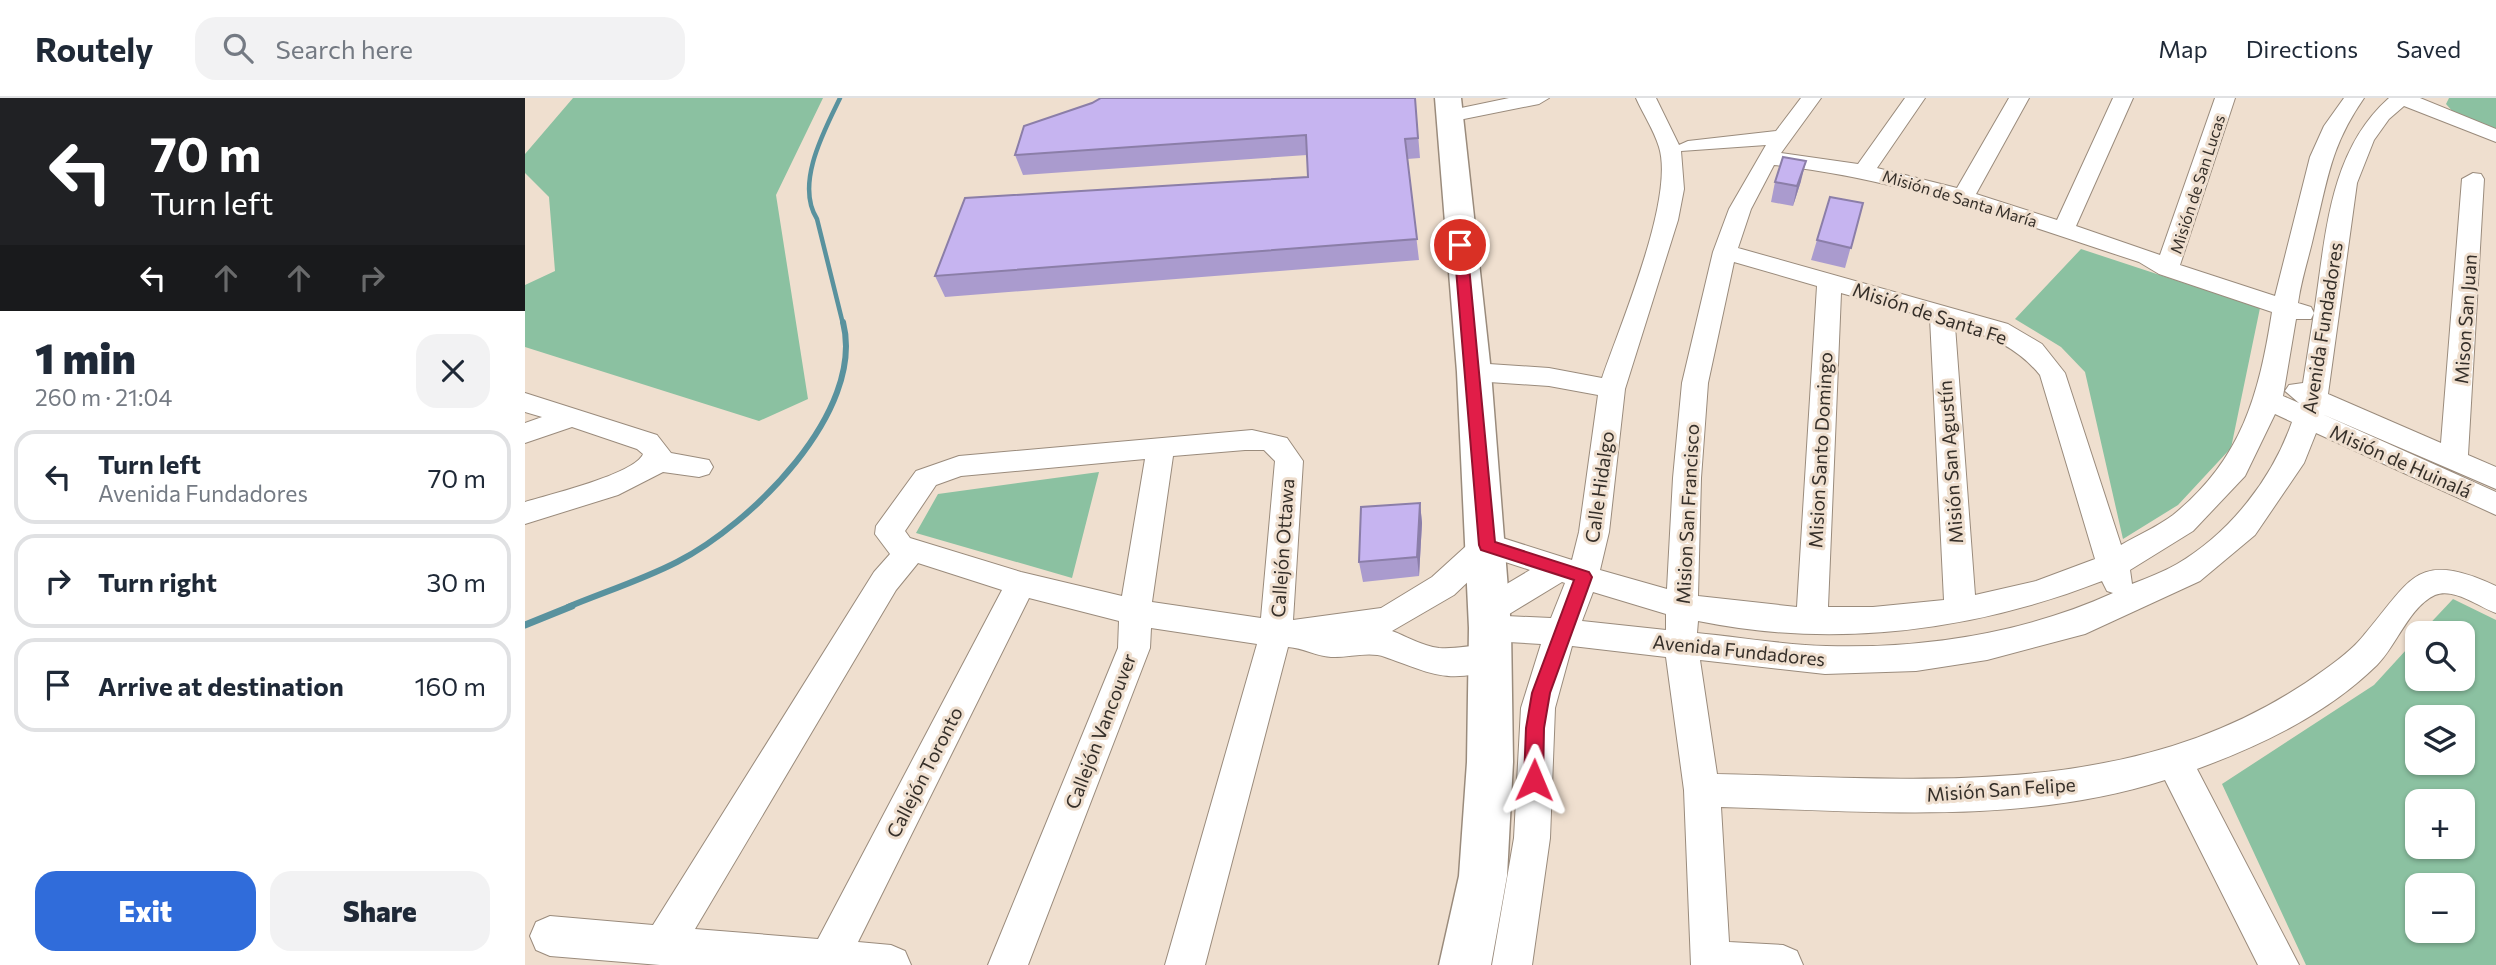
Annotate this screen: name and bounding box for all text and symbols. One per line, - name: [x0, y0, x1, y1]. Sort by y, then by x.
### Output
- search box: [195, 17, 685, 80]
- text: Routely: [35, 28, 153, 69]
- icon: search: [219, 29, 257, 67]
- text: Search here: [275, 33, 413, 64]
- text: Map: [2158, 34, 2208, 63]
- text: Directions: [2246, 34, 2358, 63]
- text: Saved: [2396, 34, 2461, 63]
- street label: Misión de San Lucas: [2166, 112, 2228, 256]
- text: 70 m: [150, 122, 261, 182]
- icon: left: [35, 126, 126, 217]
- street label: Misión de Santa María: [1880, 165, 2040, 231]
- text: Turn left: [150, 182, 274, 222]
- pin: [1430, 215, 1490, 275]
- icon: arrive: [1441, 226, 1479, 264]
- street label: Avenida Fundadores: [2297, 241, 2347, 415]
- street label: Mison San Juan: [2449, 253, 2481, 385]
- icon: left: [134, 259, 172, 297]
- icon: ahead: [207, 259, 245, 297]
- icon: ahead: [280, 259, 318, 297]
- icon: right: [353, 259, 391, 297]
- street label: Misión de Santa Fe: [1850, 277, 2010, 349]
- text: 1 min: [35, 331, 136, 383]
- button: close: [416, 334, 490, 408]
- street label: Mision Santo Domingo: [1803, 351, 1837, 549]
- street label: Misión San Agustín: [1933, 379, 1967, 545]
- text: 260 m · 21:04: [35, 383, 172, 411]
- street label: Misión de Huinalá: [2327, 420, 2475, 502]
- street label: Mision San Francisco: [1671, 423, 1703, 605]
- street label: Calle Hidalgo: [1580, 430, 1618, 544]
- text: Turn left: [98, 448, 201, 479]
- icon: left: [39, 458, 77, 496]
- text: 70 m: [428, 462, 486, 493]
- street label: Callejón Ottawa: [1266, 478, 1298, 618]
- text: Avenida Fundadores: [98, 479, 308, 507]
- icon: right: [39, 562, 77, 600]
- text: Turn right: [98, 566, 217, 597]
- text: 30 m: [427, 566, 486, 597]
- map controls: [2405, 621, 2475, 943]
- button: search: [2405, 621, 2475, 691]
- street label: Avenida Fundadores: [1652, 629, 1826, 671]
- street label: Callejón Vancouver: [1060, 650, 1140, 812]
- icon: arrive: [39, 666, 77, 704]
- text: Arrive at destination: [98, 670, 344, 701]
- text: 160 m: [414, 670, 486, 701]
- street label: Callejón Toronto: [881, 703, 967, 841]
- button: layers: [2405, 705, 2475, 775]
- position arrow: [1497, 743, 1571, 817]
- street label: Misión San Felipe: [1926, 772, 2076, 806]
- button: +: [2405, 789, 2475, 859]
- button: Exit: [35, 871, 256, 951]
- button: Share: [270, 871, 490, 951]
- button: −: [2405, 873, 2475, 943]

